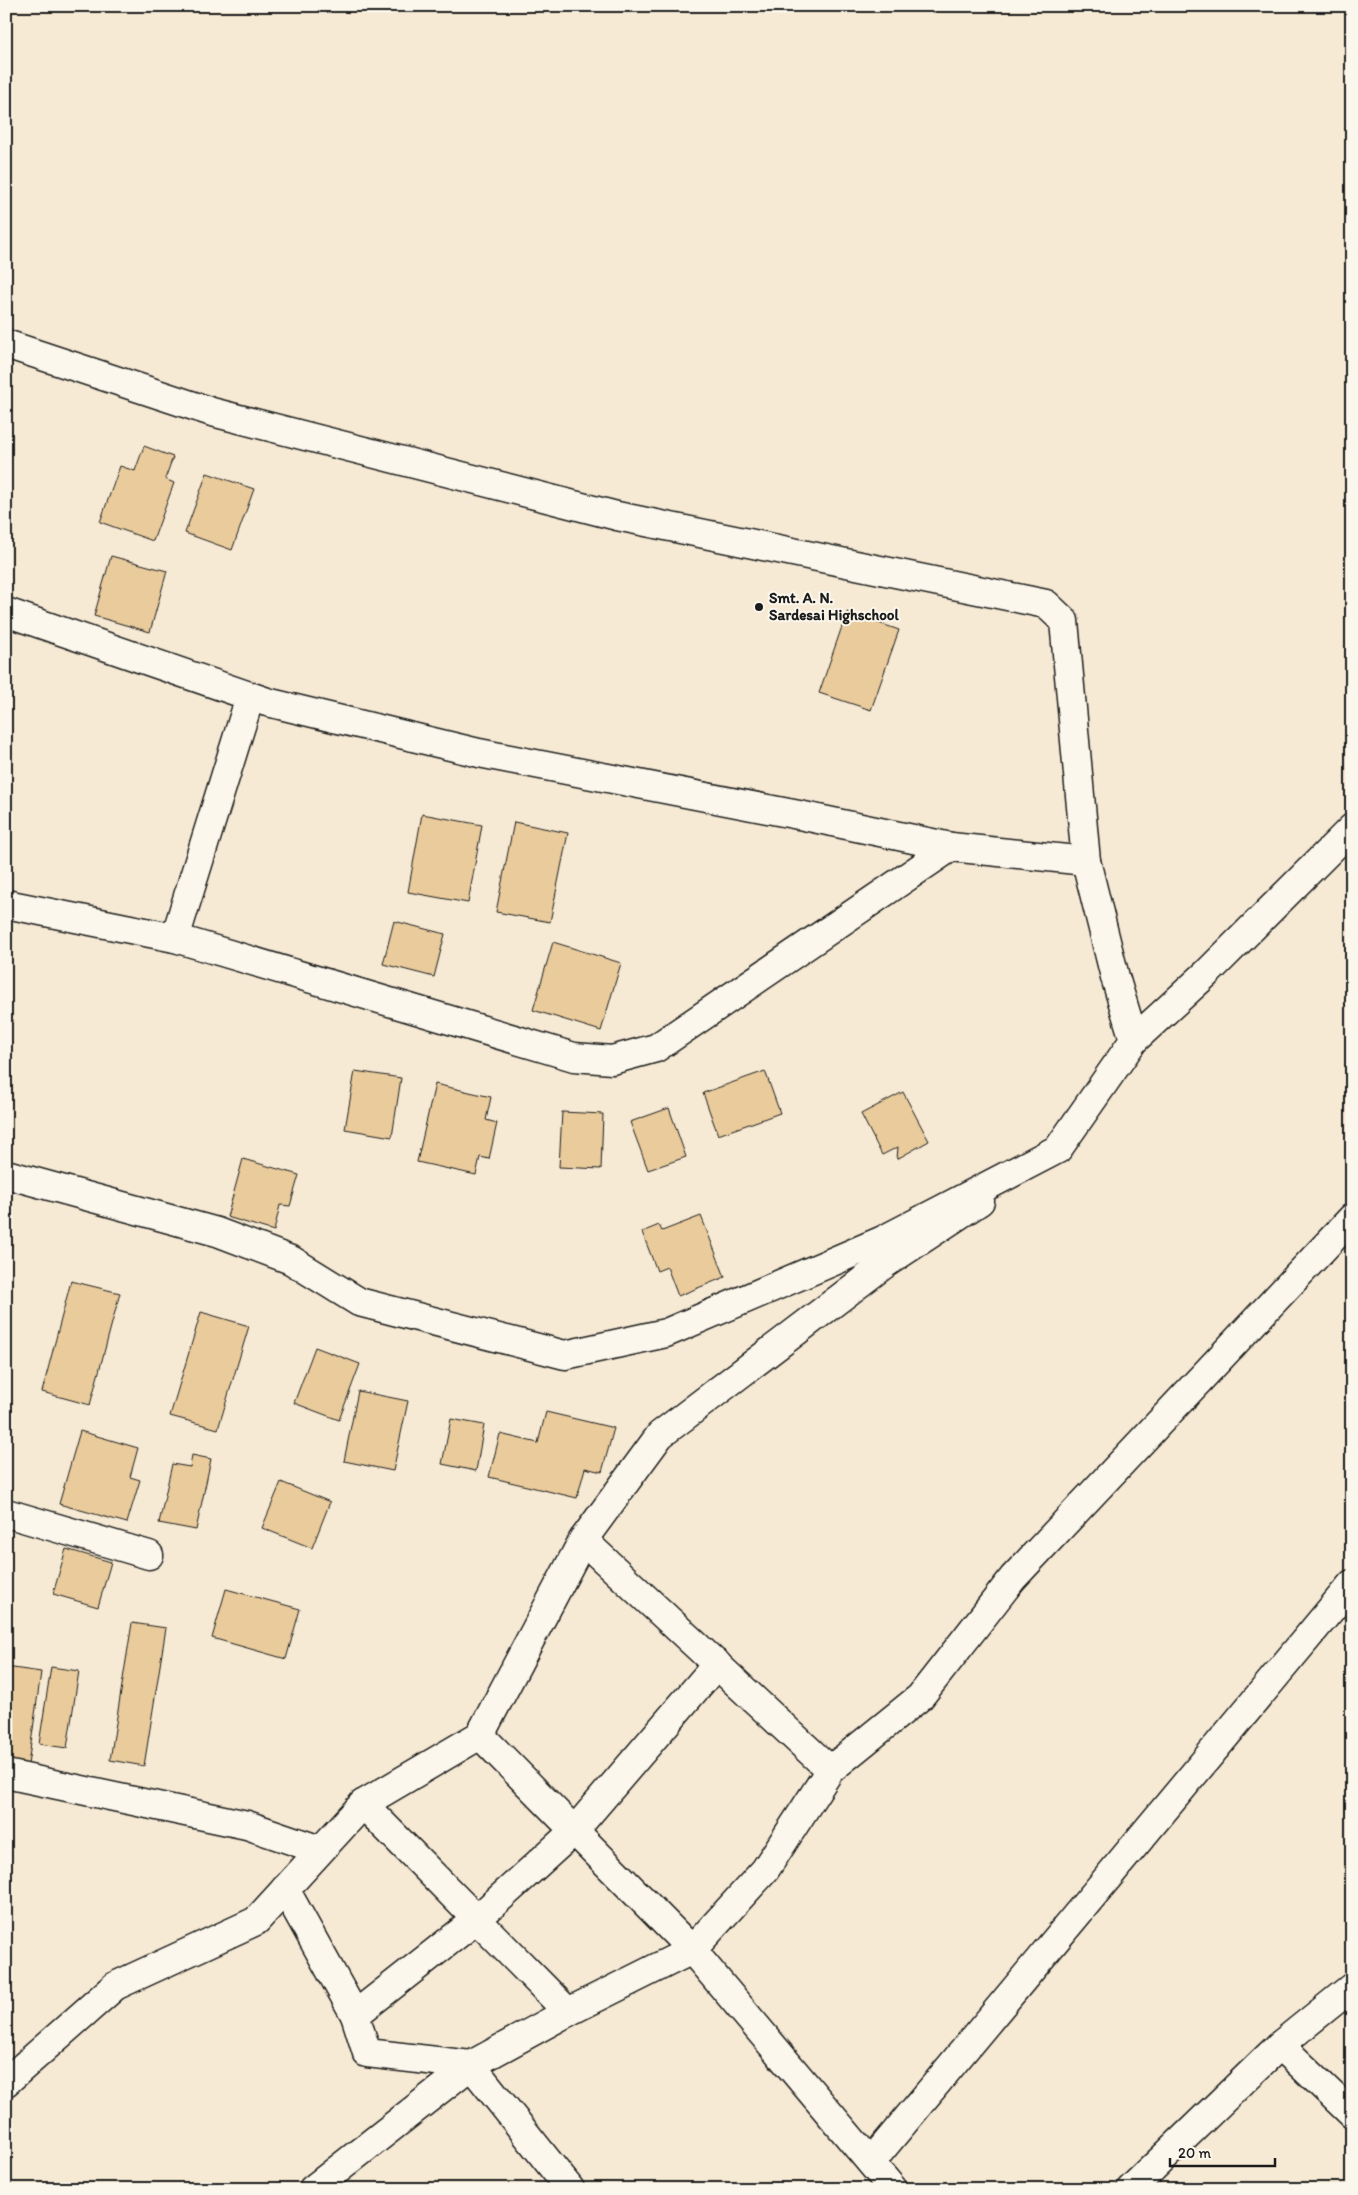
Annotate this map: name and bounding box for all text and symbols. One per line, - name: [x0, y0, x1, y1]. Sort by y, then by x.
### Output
- place label: Smt. A. N. Sardesai Highschool: [769, 589, 899, 625]
- marker: Smt. A. N. Sardesai Highschool: [753, 601, 765, 613]
- scale bar: [1170, 2135, 1276, 2167]
- text: 20 m: [1178, 2144, 1212, 2162]

